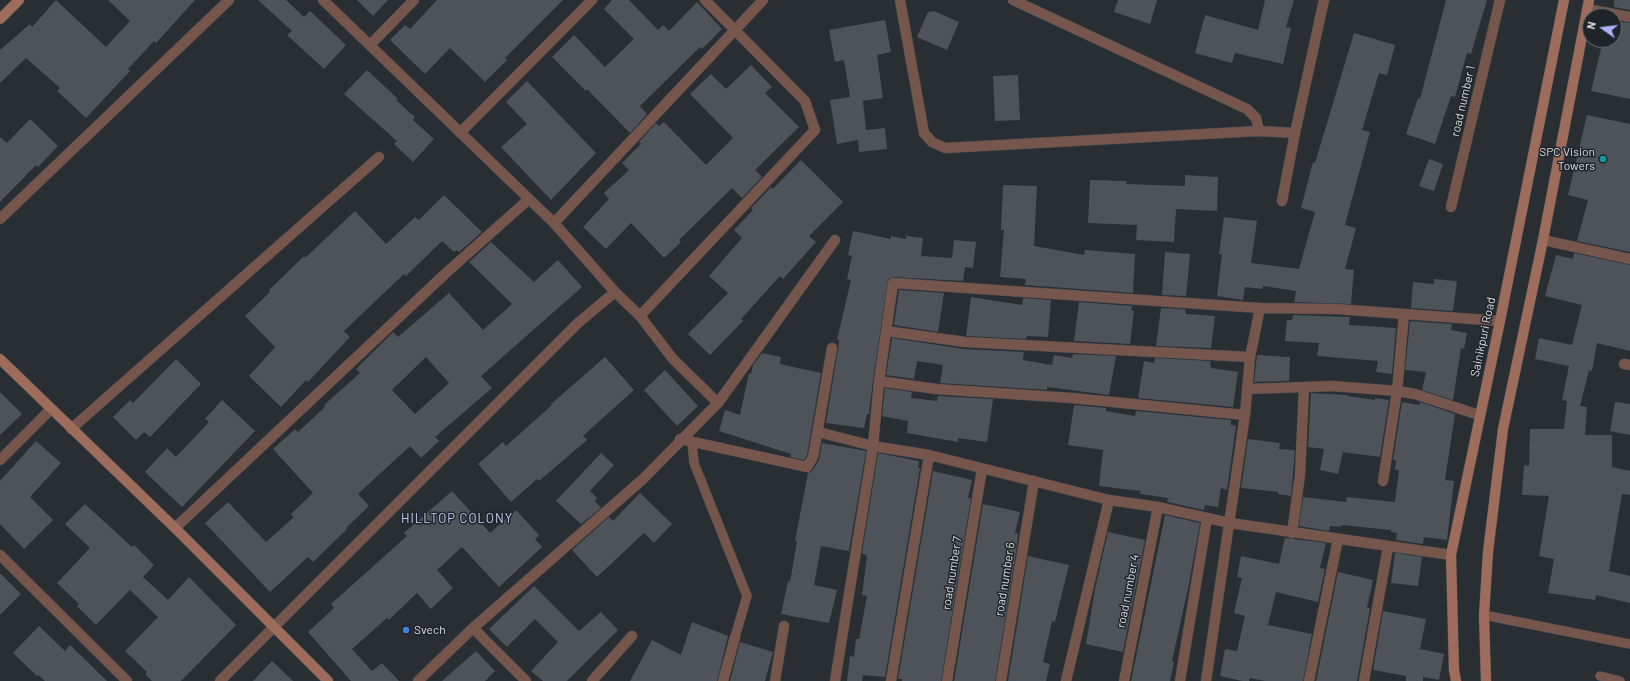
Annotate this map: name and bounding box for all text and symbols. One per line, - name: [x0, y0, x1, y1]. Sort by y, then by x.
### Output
- north arrow: [1582, 8, 1622, 48]
- text: N: [1584, 20, 1598, 30]
- street label: road number 1: [1448, 64, 1478, 138]
- place label: SPC Vision Towers: [1539, 145, 1595, 173]
- marker: SPC Vision Towers: [1598, 154, 1608, 164]
- street label: Sainikpuri Road: [1468, 296, 1498, 378]
- district label: HILLTOP COLONY: [401, 511, 513, 527]
- street label: road number 7: [939, 535, 965, 611]
- street label: road number 6: [992, 541, 1018, 617]
- street label: road number 4: [1114, 553, 1142, 629]
- place label: Svech: [414, 623, 446, 637]
- marker: Svech: [401, 625, 411, 635]

